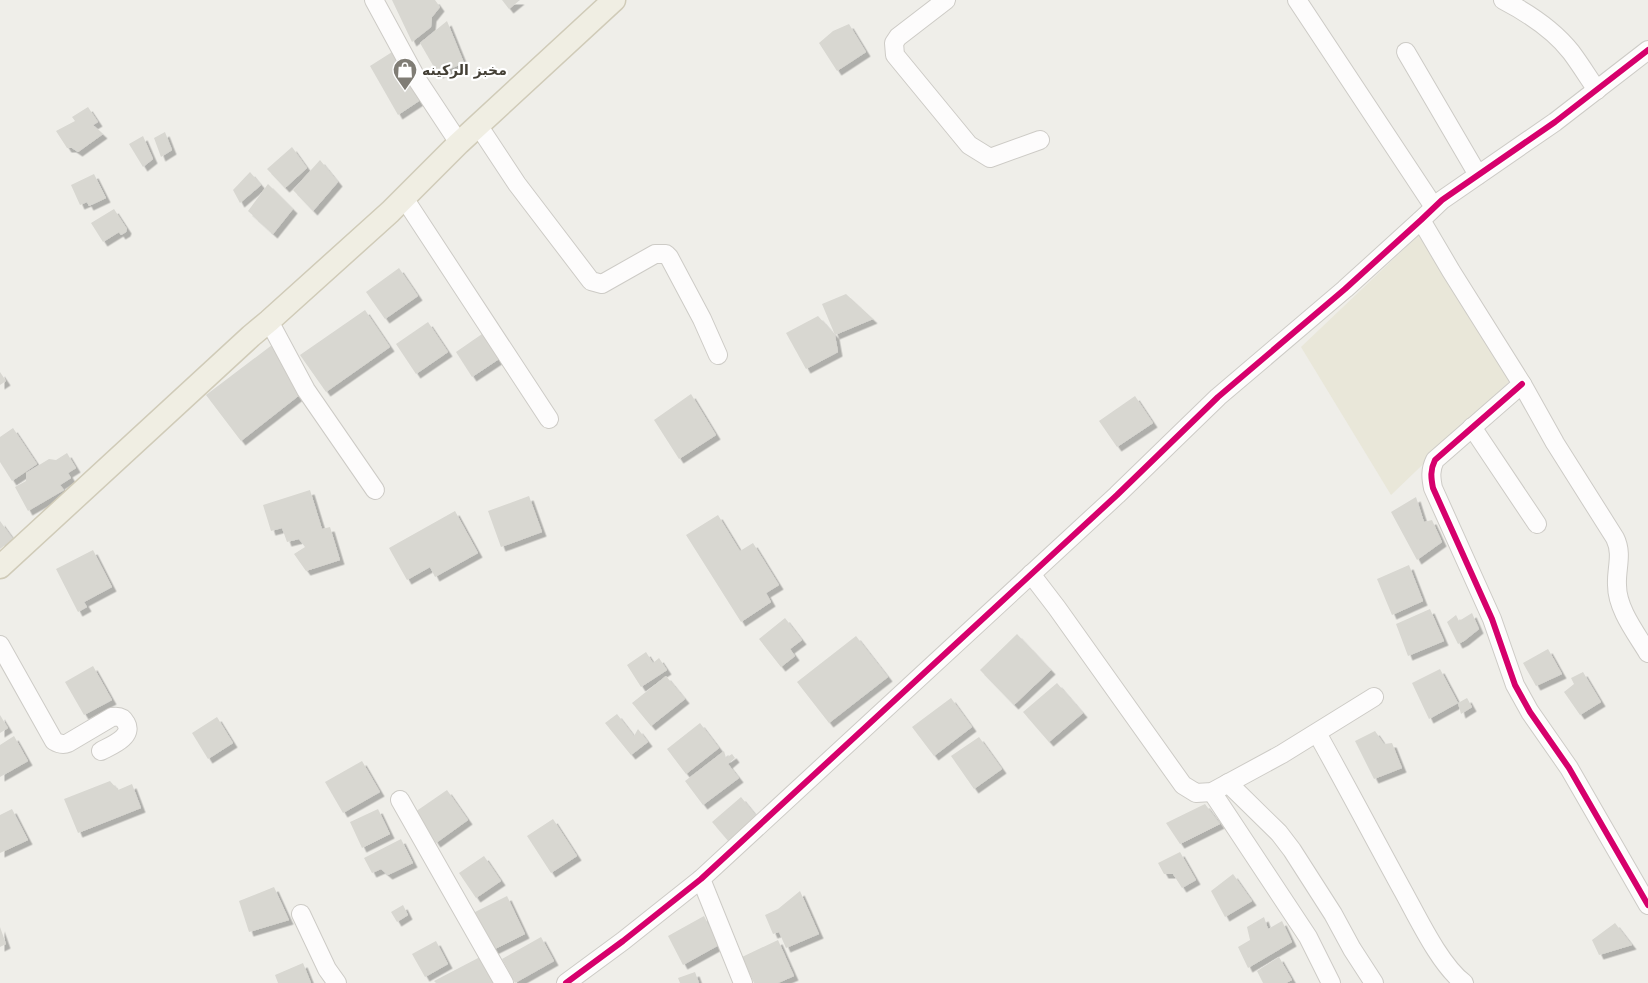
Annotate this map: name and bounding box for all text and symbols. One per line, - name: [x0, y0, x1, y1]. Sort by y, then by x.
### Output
- shop icon: مخبز الركينه: [392, 57, 418, 91]
- place label: مخبز الركينه: [422, 62, 507, 79]

